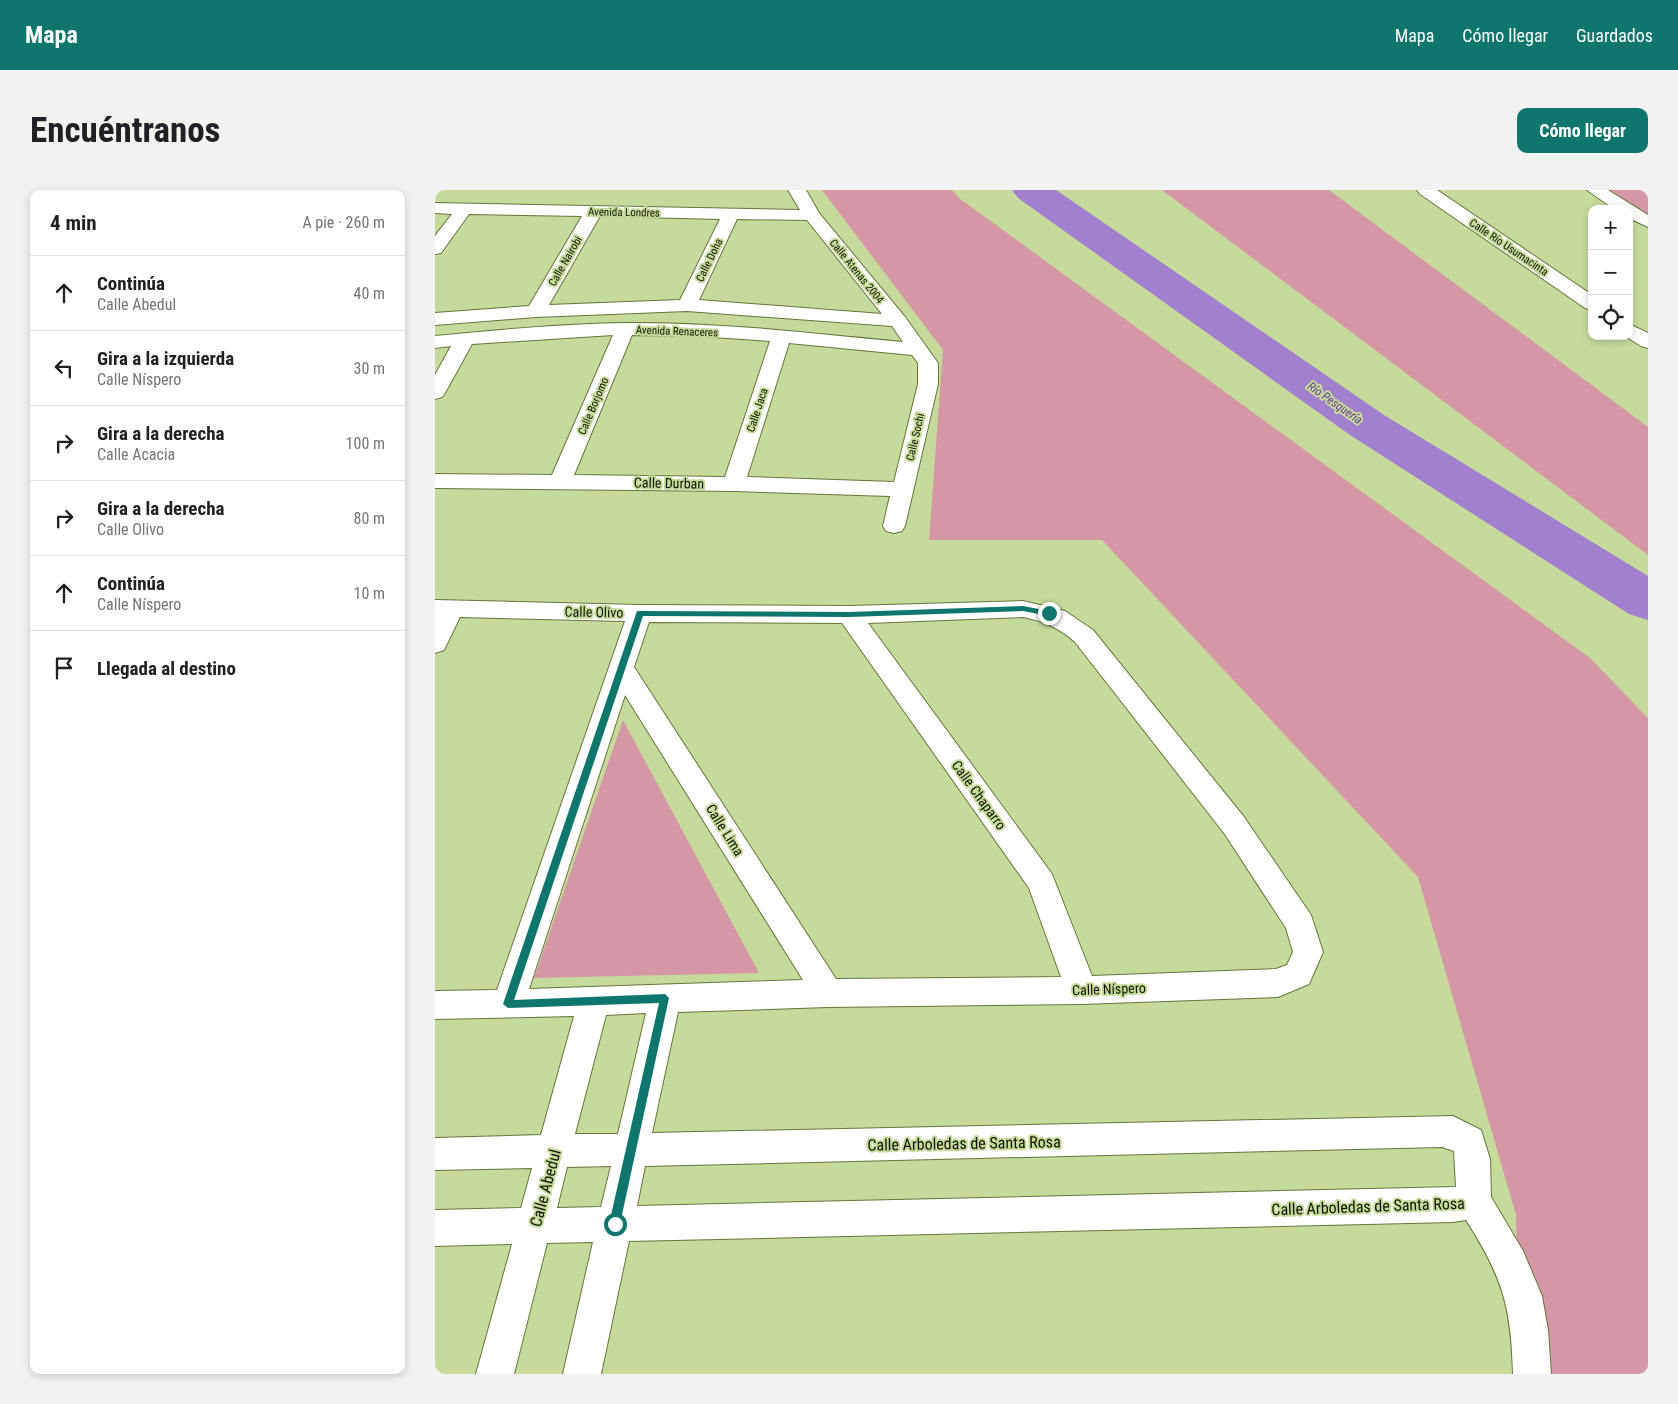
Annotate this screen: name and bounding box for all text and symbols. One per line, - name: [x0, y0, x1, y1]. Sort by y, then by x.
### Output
- text: Mapa: [25, 21, 78, 49]
- text: Mapa: [1395, 25, 1434, 46]
- text: Cómo llegar: [1462, 25, 1548, 46]
- text: Guardados: [1576, 25, 1653, 46]
- button: Cómo llegar: [1517, 108, 1648, 153]
- text: Encuéntranos: [30, 110, 221, 151]
- street label: Avenida Londres: [588, 205, 660, 220]
- map controls: [1588, 205, 1633, 340]
- button: +: [1588, 205, 1633, 250]
- text: 4 min: [50, 211, 97, 235]
- text: A pie · 260 m: [302, 213, 385, 232]
- street label: Calle Río Usumacinta: [1467, 216, 1551, 279]
- street label: Calle Nairobi: [546, 234, 585, 289]
- street label: Calle Doha: [693, 236, 726, 284]
- street label: Calle Atenas 2004: [827, 237, 887, 306]
- button: −: [1588, 250, 1633, 295]
- text: Continúa: [97, 272, 165, 295]
- icon: ahead: [50, 279, 78, 307]
- text: 40 m: [353, 284, 385, 303]
- text: Calle Abedul: [97, 295, 176, 314]
- button: locate: [1588, 295, 1633, 340]
- street label: Avenida Renaceres: [636, 324, 718, 339]
- text: Gira a la izquierda: [97, 347, 234, 370]
- icon: left: [50, 354, 78, 382]
- text: 30 m: [353, 359, 385, 378]
- text: Calle Níspero: [97, 370, 181, 389]
- street label: Calle Borjomo: [576, 375, 612, 437]
- water label: Río Pesquería: [1305, 379, 1365, 427]
- street label: Calle Jaca: [744, 387, 771, 434]
- street label: Calle Sochi: [904, 412, 927, 462]
- text: Gira a la derecha: [97, 422, 224, 445]
- icon: right: [50, 429, 78, 457]
- text: 100 m: [346, 434, 385, 453]
- text: Calle Acacia: [97, 445, 175, 464]
- street label: Calle Durban: [634, 474, 704, 492]
- text: Gira a la derecha: [97, 497, 224, 520]
- icon: right: [50, 504, 78, 532]
- text: 80 m: [353, 509, 385, 528]
- text: Calle Olivo: [97, 520, 164, 539]
- text: Continúa: [97, 572, 165, 595]
- icon: ahead: [50, 579, 78, 607]
- text: 10 m: [353, 584, 385, 603]
- text: Calle Níspero: [97, 595, 181, 614]
- route end: [1038, 602, 1061, 625]
- street label: Calle Olivo: [565, 603, 623, 621]
- icon: arrive: [50, 654, 78, 682]
- text: Llegada al destino: [97, 657, 236, 680]
- street label: Calle Chaparro: [949, 757, 1009, 833]
- street label: Calle Lima: [703, 801, 747, 859]
- street label: Calle Níspero: [1072, 980, 1146, 998]
- street label: Calle Arboledas de Santa Rosa: [867, 1132, 1061, 1155]
- street label: Calle Abedul: [526, 1147, 565, 1229]
- street label: Calle Arboledas de Santa Rosa: [1271, 1194, 1465, 1219]
- route start: [604, 1213, 627, 1236]

